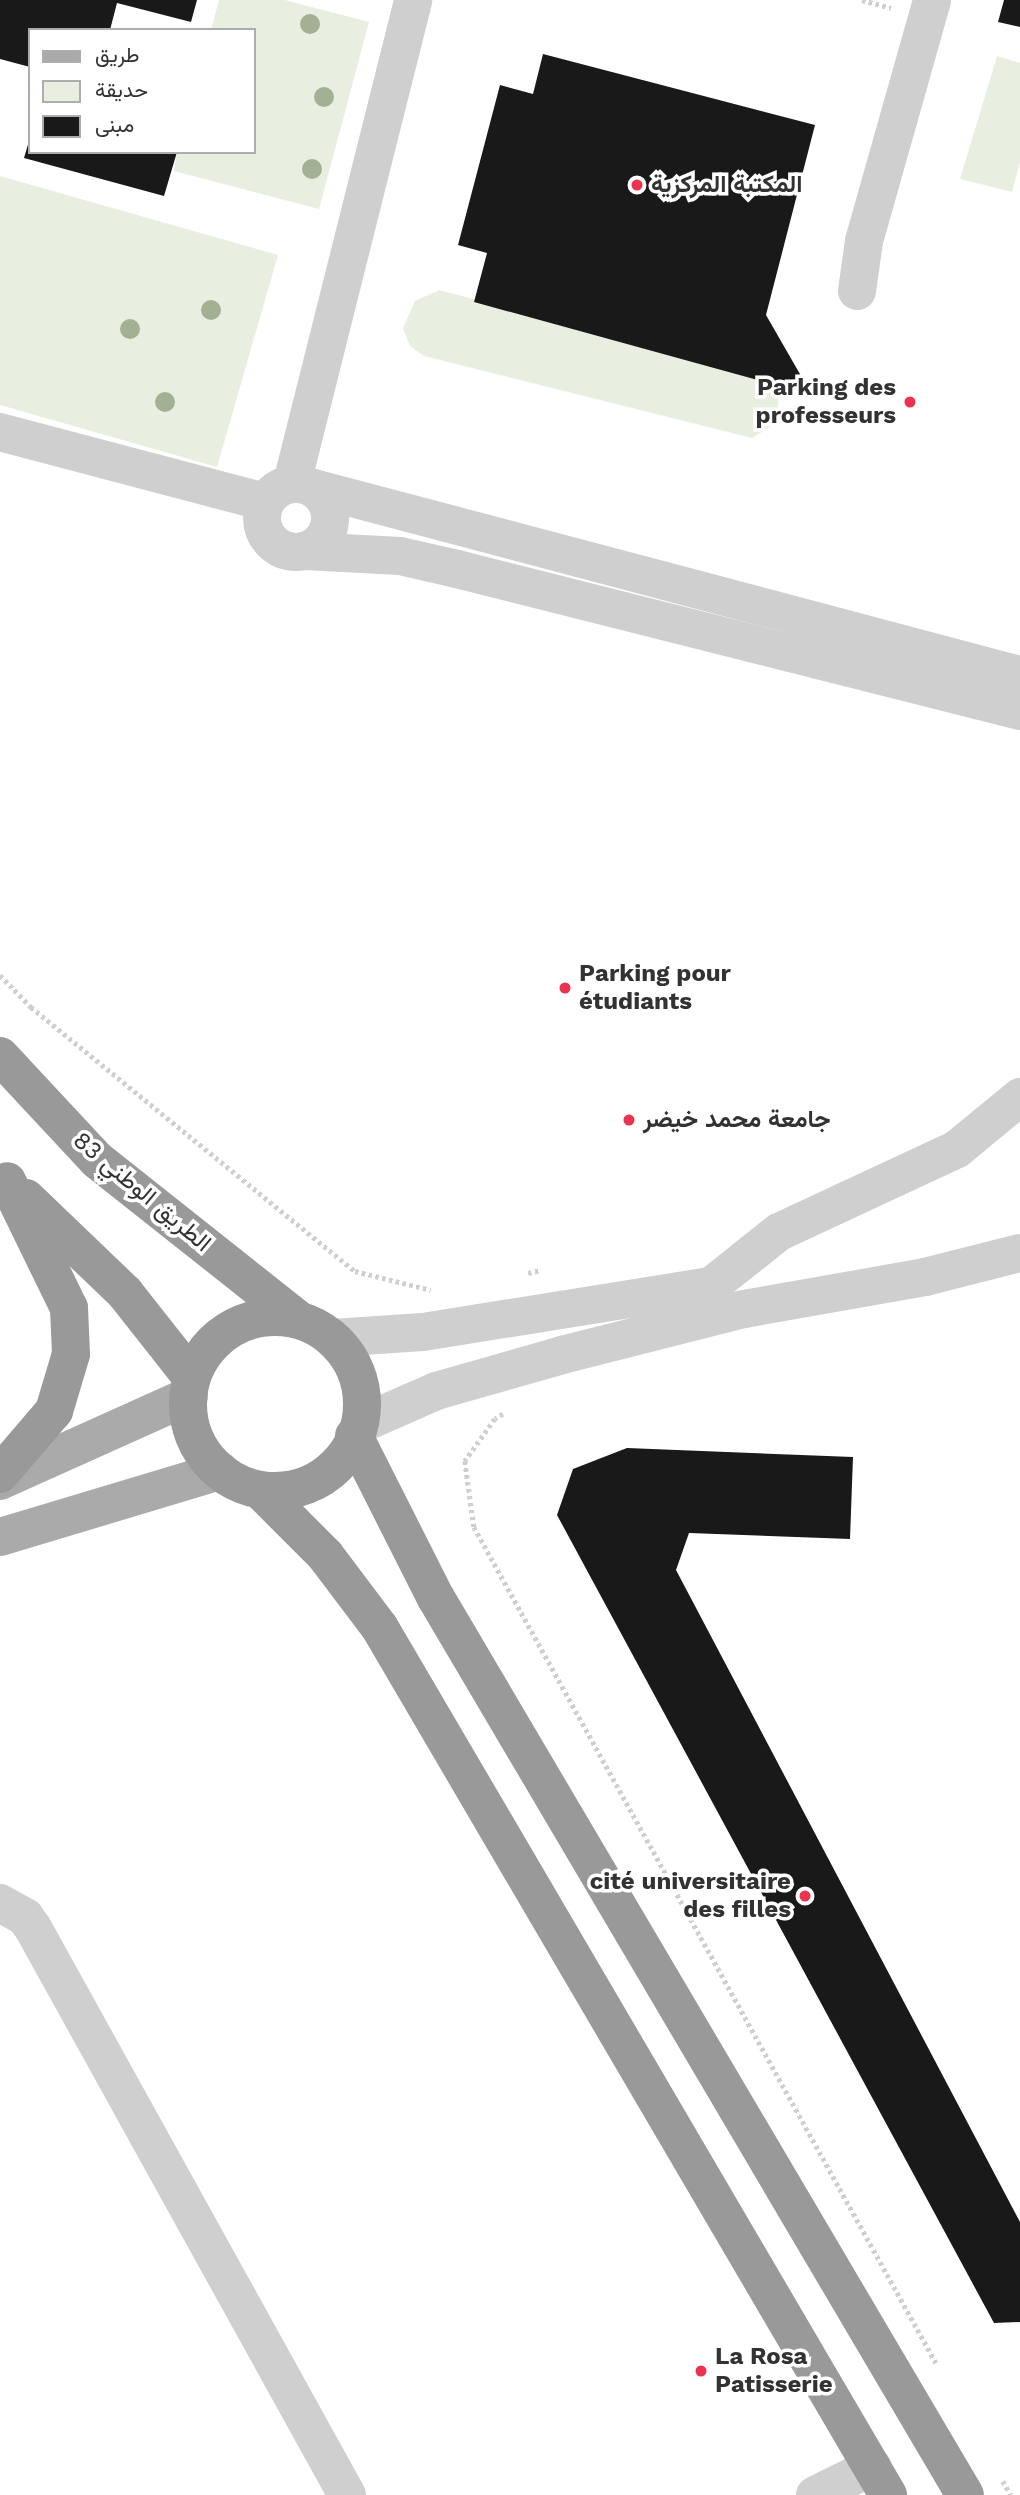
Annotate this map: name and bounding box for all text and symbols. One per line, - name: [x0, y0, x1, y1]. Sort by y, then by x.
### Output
- legend: [28, 28, 256, 154]
- text: طريق: [95, 42, 140, 67]
- text: حديقة: [95, 77, 148, 102]
- text: مبنى: [95, 112, 134, 137]
- place label: المكتبة المركزية: [651, 171, 802, 199]
- marker: المكتبة المركزية: [629, 177, 645, 193]
- place label: Parking des professeurs: [756, 374, 896, 430]
- marker: Parking des professeurs: [902, 394, 918, 410]
- place label: Parking pour étudiants: [579, 960, 731, 1016]
- marker: Parking pour étudiants: [557, 980, 573, 996]
- place label: جامعة محمد خيضر: [643, 1106, 830, 1134]
- marker: جامعة محمد خيضر: [621, 1112, 637, 1128]
- street label: الطريق الوطني 83: [67, 1126, 217, 1258]
- place label: cité universitaire des filles: [590, 1868, 791, 1924]
- marker: cité universitaire des filles: [797, 1888, 813, 1904]
- place label: La Rosa Patisserie: [715, 2343, 833, 2399]
- marker: La Rosa Patisserie: [693, 2363, 709, 2379]

